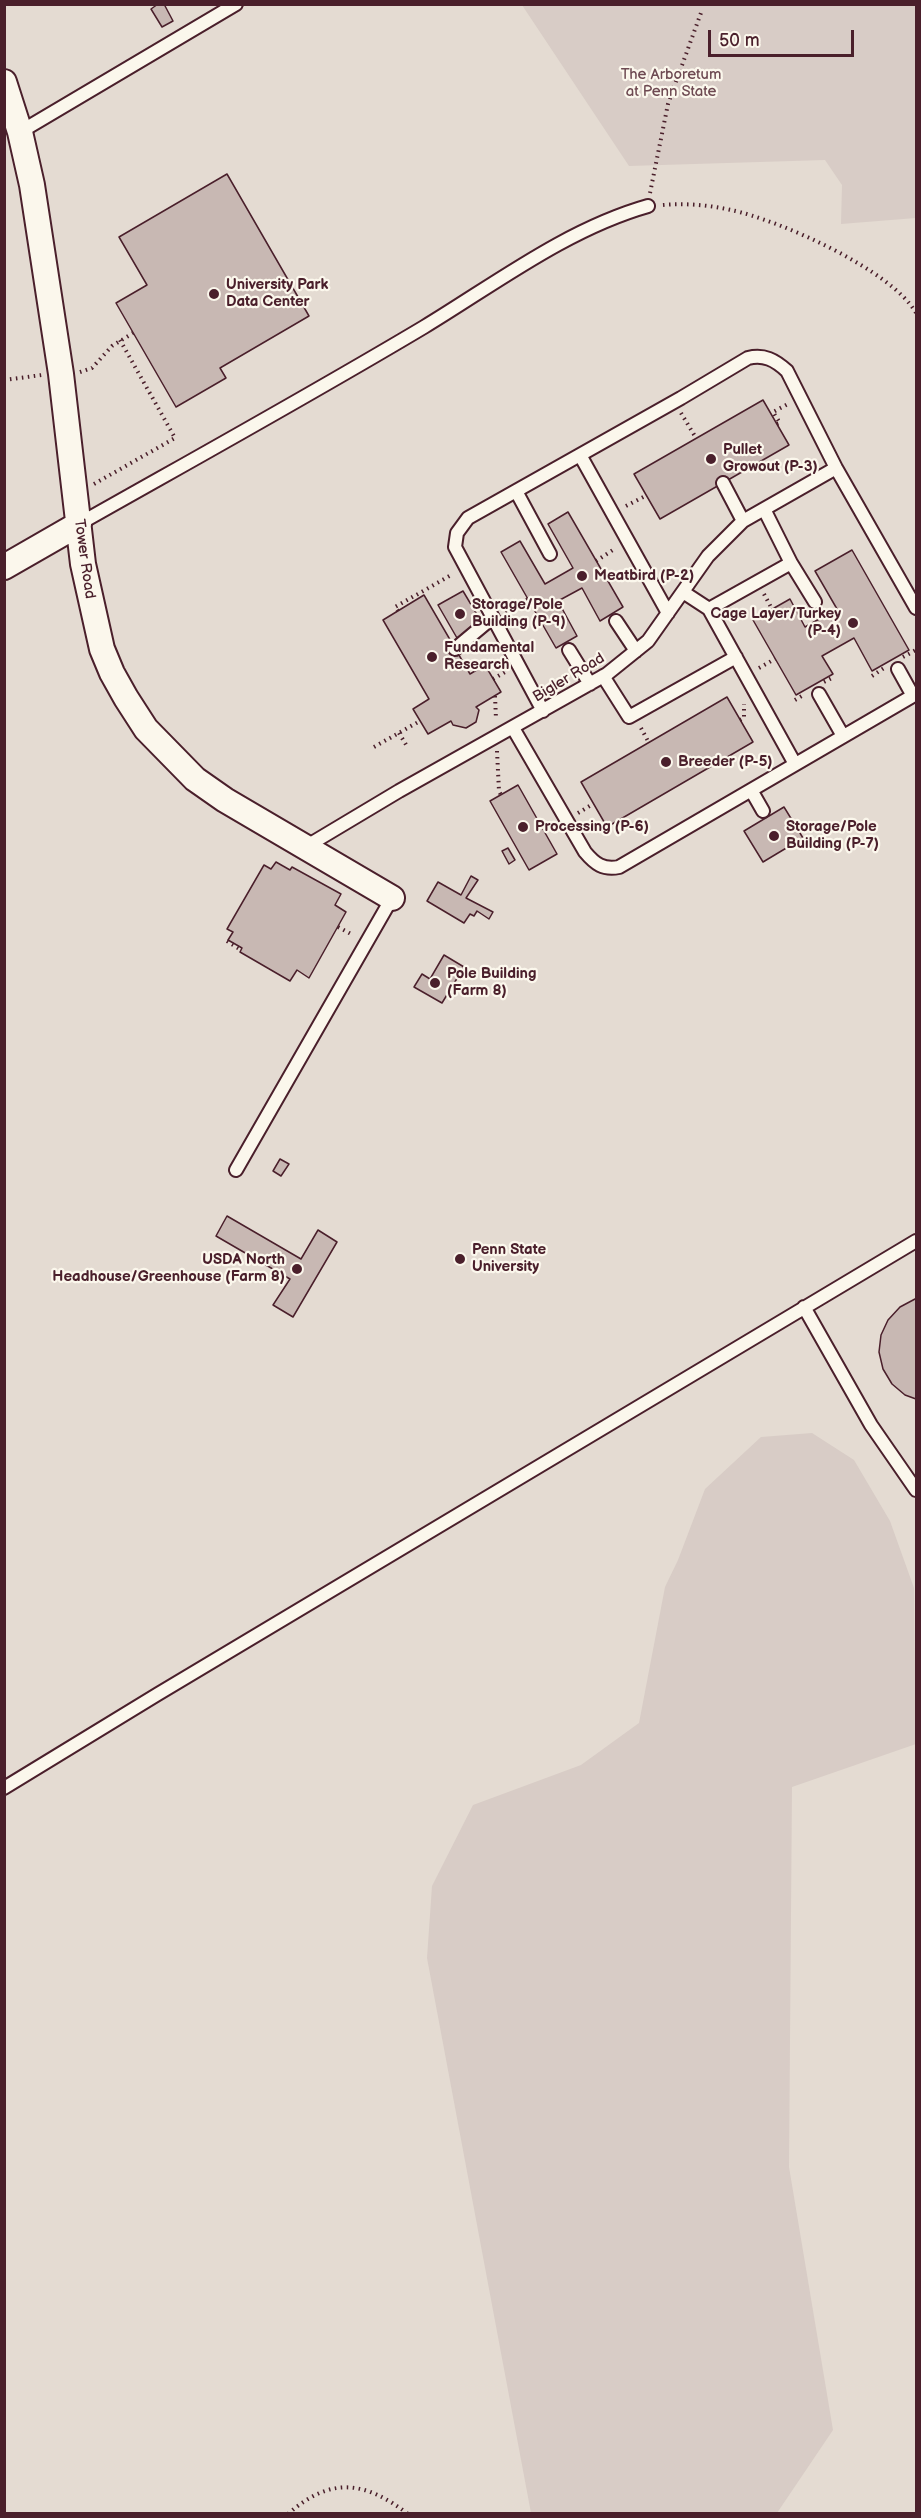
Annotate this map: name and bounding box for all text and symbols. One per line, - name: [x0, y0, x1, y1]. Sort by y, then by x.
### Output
- scale bar: [711, 18, 856, 56]
- text: 50 m: [719, 30, 760, 51]
- park label: The Arboretum at Penn State: [621, 66, 721, 101]
- place label: University Park Data Center: [226, 276, 328, 311]
- marker: University Park Data Center: [207, 287, 221, 301]
- place label: Pullet Growout (P-3): [723, 441, 818, 476]
- marker: Pullet Growout (P-3): [704, 452, 718, 466]
- street label: Tower Road: [69, 518, 99, 600]
- place label: Meatbird (P-2): [594, 567, 694, 585]
- marker: Meatbird (P-2): [575, 569, 589, 583]
- place label: Storage/Pole Building (P-9): [472, 596, 566, 631]
- place label: Cage Layer/Turkey (P-4): [711, 605, 841, 640]
- marker: Storage/Pole Building (P-9): [453, 607, 467, 621]
- marker: Cage Layer/Turkey (P-4): [846, 616, 860, 630]
- place label: Fundamental Research: [444, 639, 534, 674]
- marker: Fundamental Research: [425, 650, 439, 664]
- street label: Bigler Road: [530, 650, 608, 706]
- place label: Breeder (P-5): [678, 753, 773, 771]
- marker: Breeder (P-5): [659, 755, 673, 769]
- place label: Processing (P-6): [535, 818, 649, 836]
- place label: Storage/Pole Building (P-7): [786, 818, 879, 853]
- marker: Processing (P-6): [516, 820, 530, 834]
- marker: Storage/Pole Building (P-7): [767, 829, 781, 843]
- place label: Pole Building (Farm 8): [447, 965, 536, 1000]
- marker: Pole Building (Farm 8): [428, 976, 442, 990]
- place label: Penn State University: [472, 1241, 546, 1276]
- place label: USDA North Headhouse/Greenhouse (Farm 8): [52, 1251, 285, 1286]
- marker: Penn State University: [453, 1252, 467, 1266]
- marker: USDA North Headhouse/Greenhouse (Farm 8): [290, 1262, 304, 1276]

